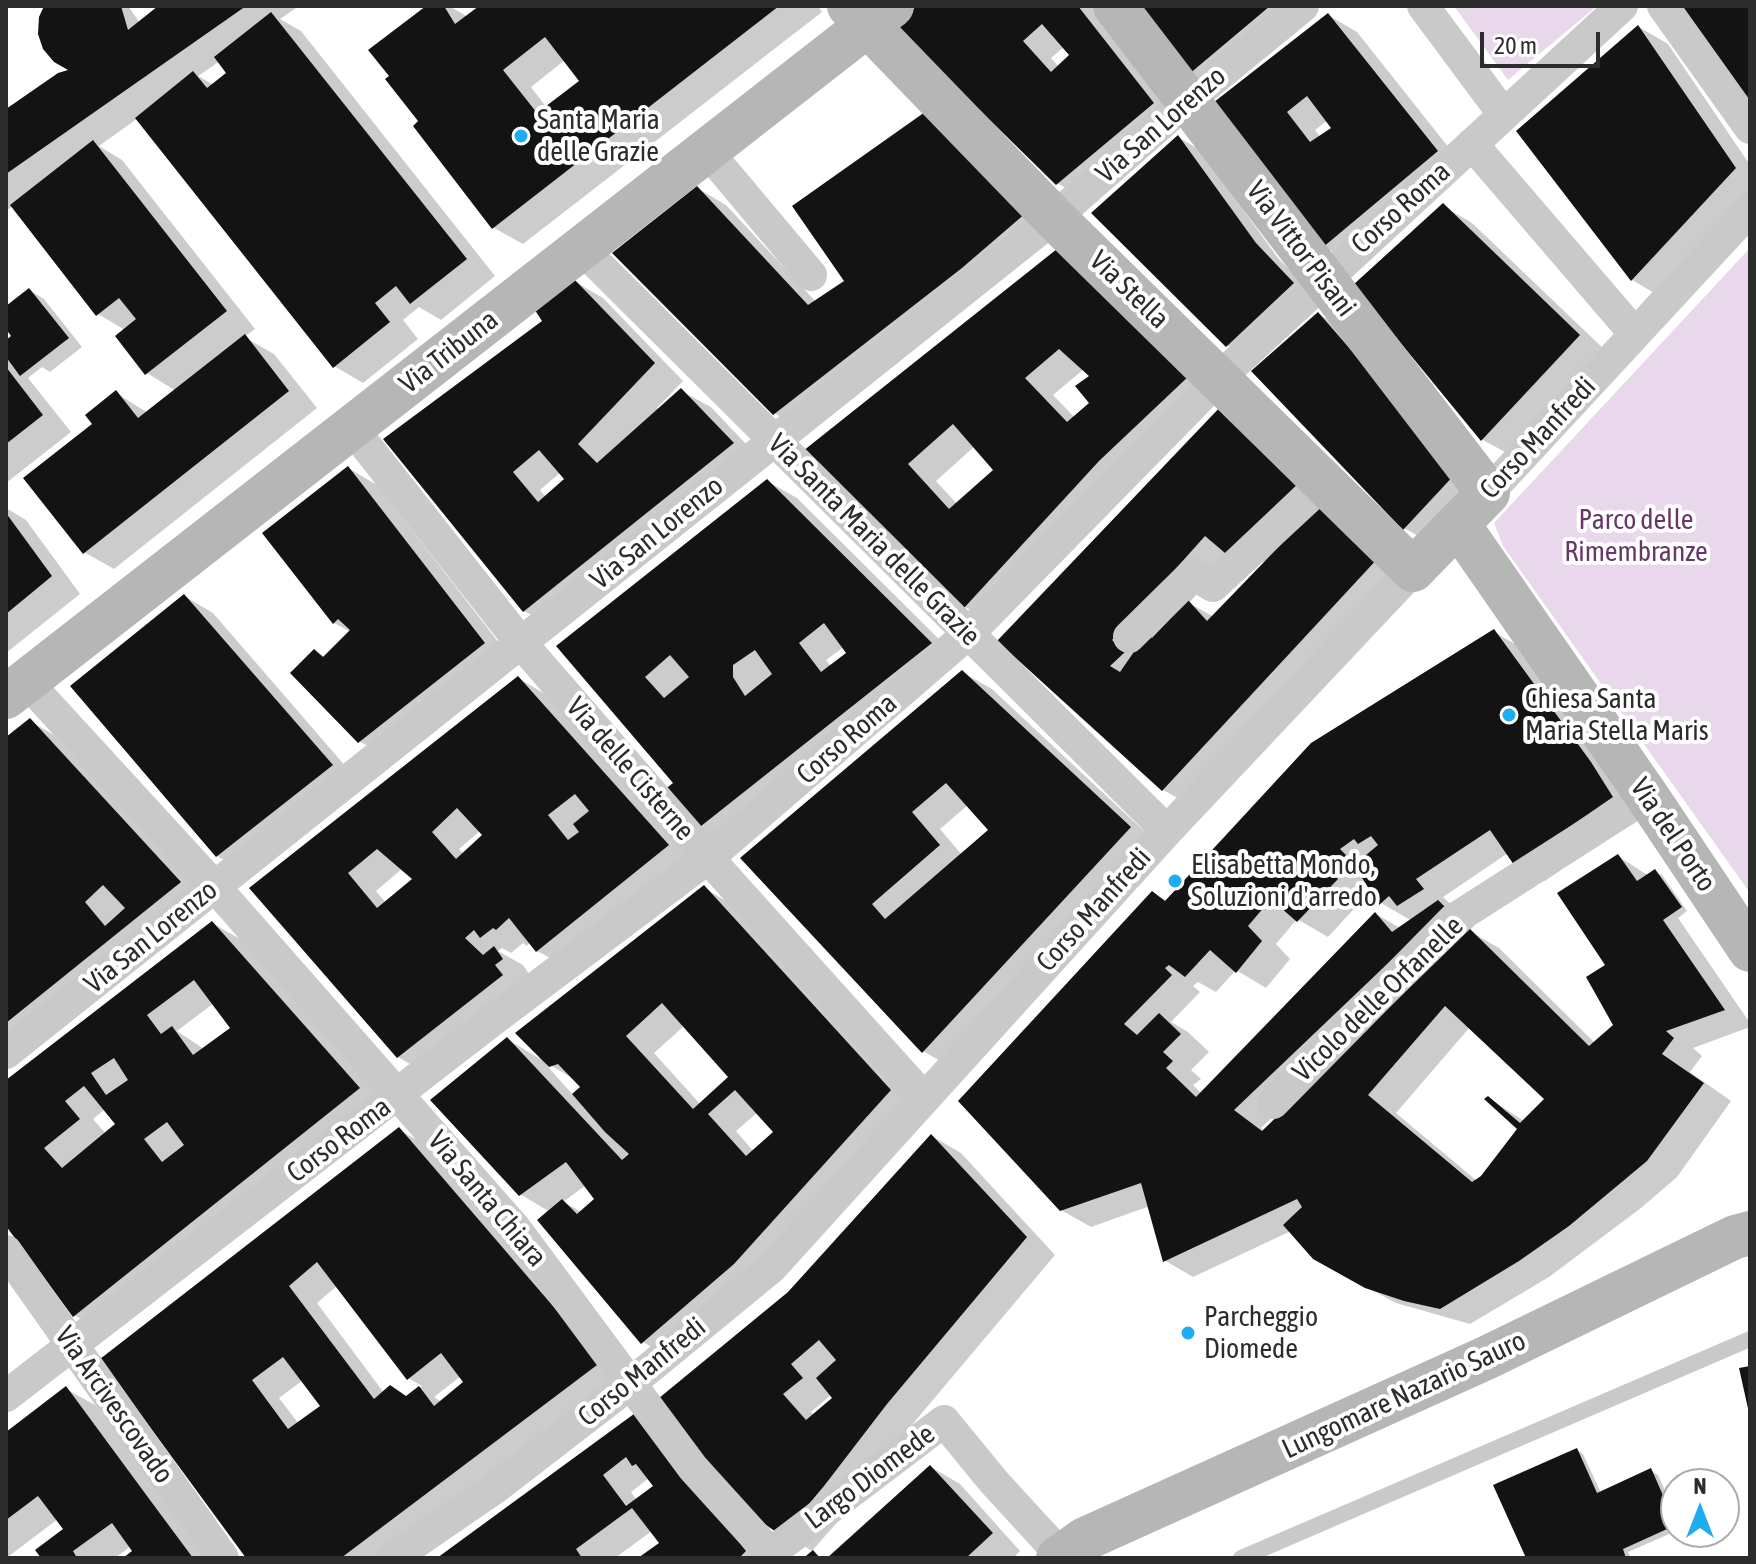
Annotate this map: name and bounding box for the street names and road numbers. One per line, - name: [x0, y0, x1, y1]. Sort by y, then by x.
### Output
- street label: Via San Lorenzo: [1089, 60, 1233, 190]
- street label: Corso Roma: [1345, 155, 1457, 261]
- street label: Via Vittor Pisani: [1239, 175, 1363, 323]
- street label: Via Stella: [1082, 244, 1176, 336]
- street label: Via Tribuna: [393, 303, 505, 401]
- street label: Corso Manfredi: [1473, 370, 1603, 506]
- street label: Via Santa Maria delle Grazie: [761, 427, 987, 653]
- street label: Via San Lorenzo: [584, 469, 730, 597]
- street label: Corso Roma: [790, 687, 904, 791]
- street label: Via delle Cisterne: [559, 691, 701, 847]
- street label: Via del Porto: [1623, 772, 1723, 898]
- street label: Corso Manfredi: [1030, 841, 1158, 979]
- street label: Via San Lorenzo: [78, 873, 224, 1001]
- street label: Vicolo delle Orfanelle: [1286, 909, 1470, 1089]
- street label: Corso Roma: [280, 1090, 398, 1190]
- street label: Via Santa Chiara: [421, 1124, 553, 1274]
- street label: Corso Manfredi: [571, 1310, 713, 1434]
- street label: Via Arcivescovado: [48, 1320, 180, 1490]
- street label: Lungomare Nazario Sauro: [1277, 1324, 1531, 1466]
- street label: Largo Diomede: [798, 1417, 942, 1537]

